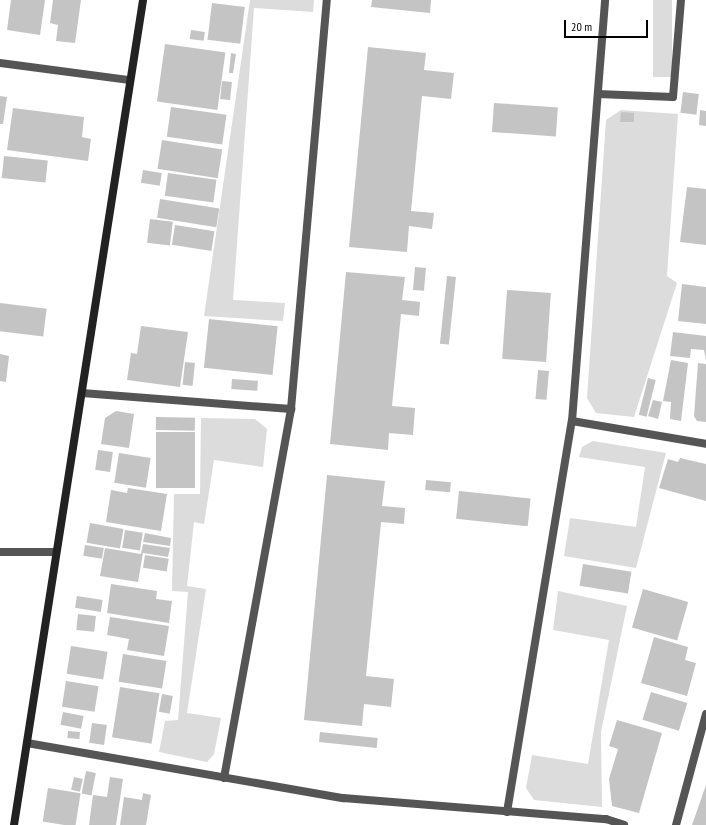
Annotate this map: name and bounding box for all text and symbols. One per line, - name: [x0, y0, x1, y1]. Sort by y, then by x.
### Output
- scale bar: [566, 12, 650, 38]
- text: 20 m: [571, 19, 592, 34]

